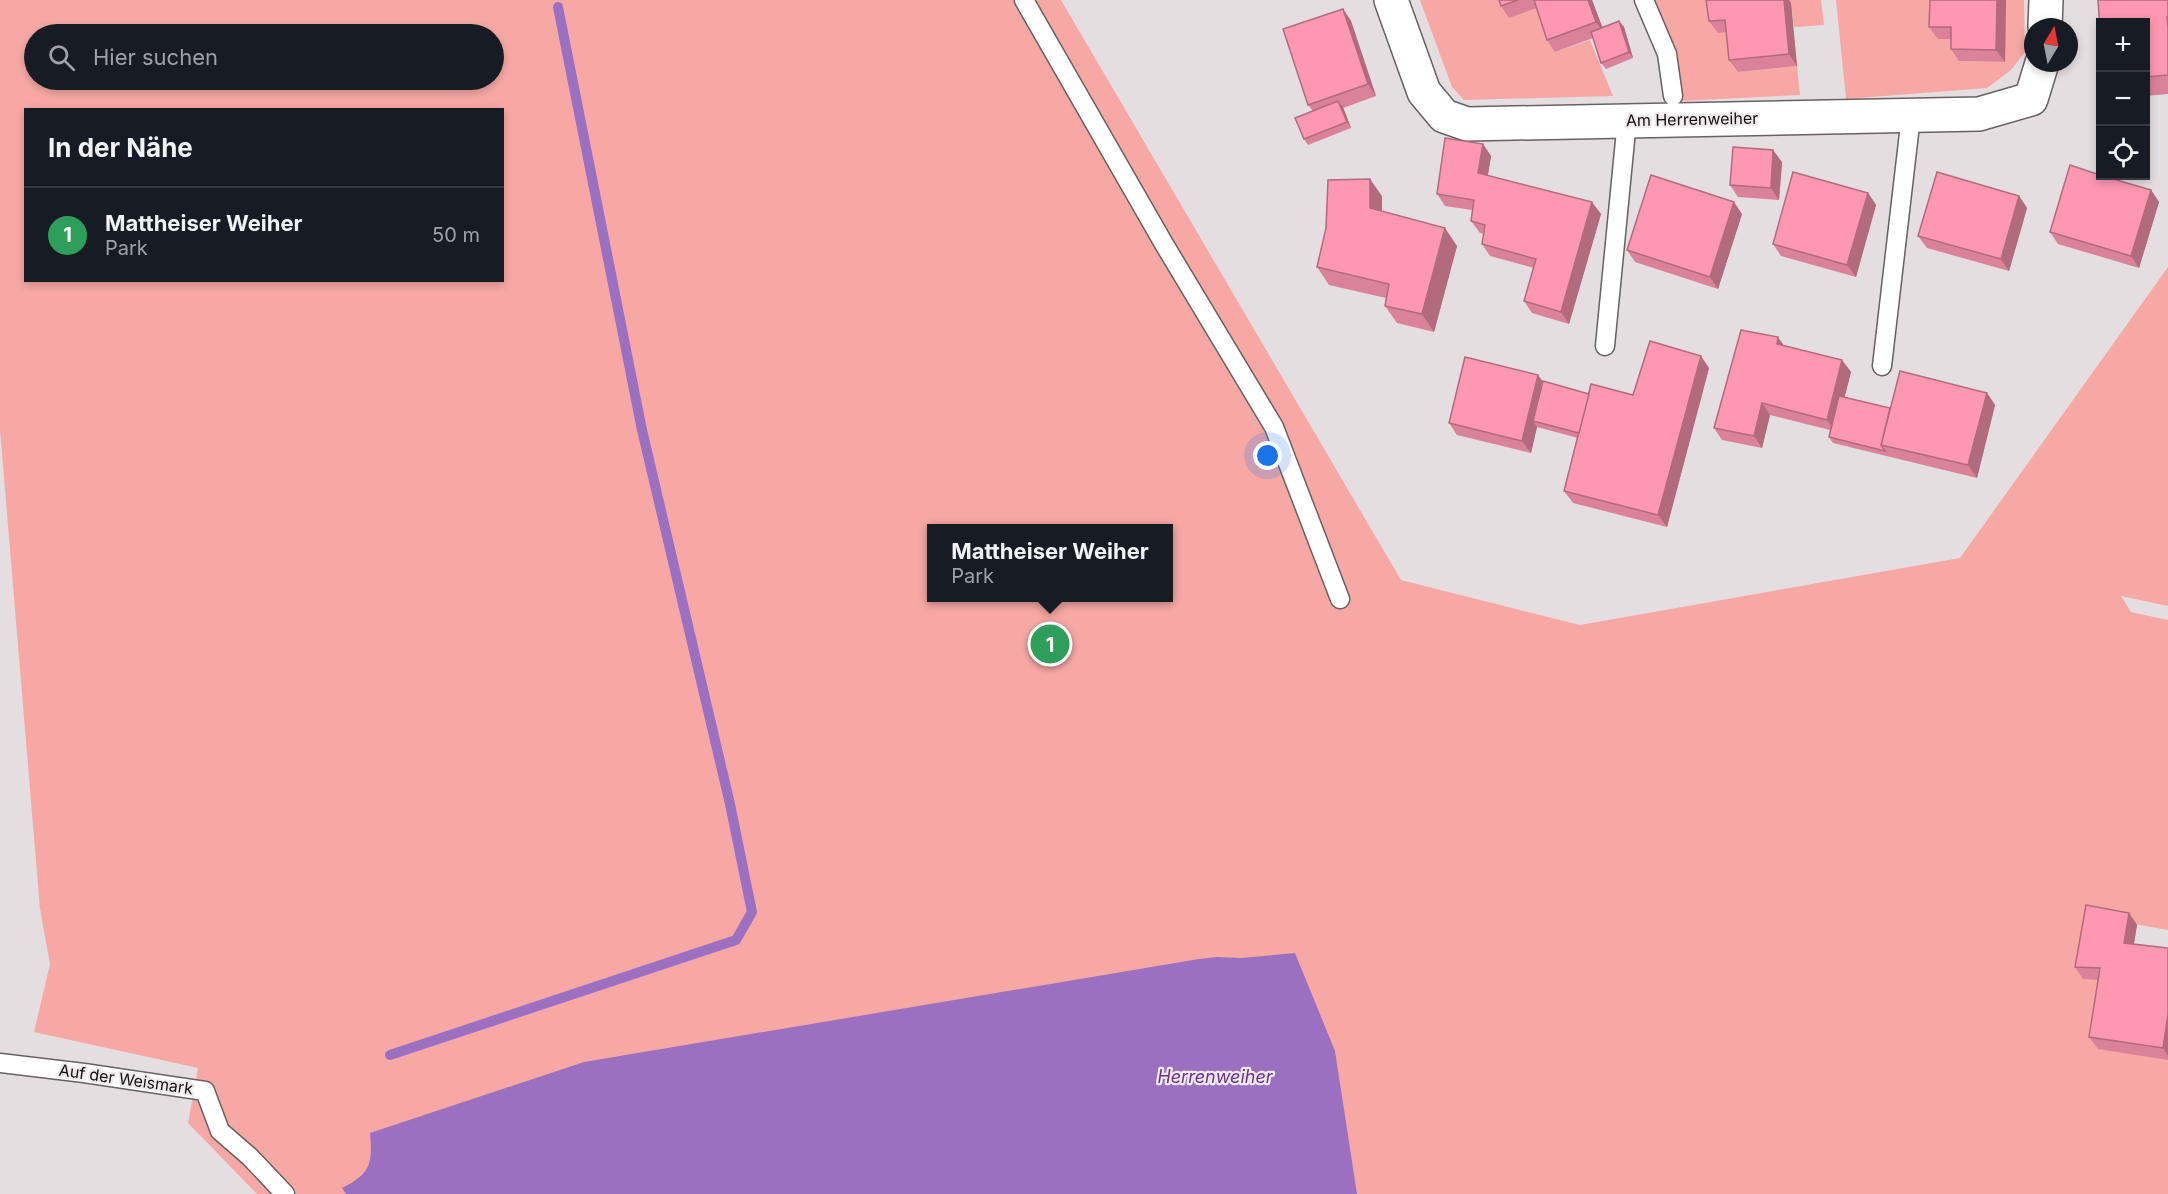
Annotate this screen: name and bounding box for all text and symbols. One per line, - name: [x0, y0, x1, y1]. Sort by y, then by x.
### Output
- north arrow: [2024, 18, 2078, 72]
- map controls: [2096, 18, 2150, 180]
- button: +: [2096, 18, 2150, 72]
- search box: [24, 24, 504, 90]
- icon: search: [45, 41, 78, 74]
- text: Hier suchen: [93, 44, 218, 70]
- button: −: [2096, 72, 2150, 126]
- street label: Am Herrenweiher: [1626, 108, 1758, 130]
- button: locate: [2096, 126, 2150, 180]
- text: In der Nähe: [48, 132, 193, 163]
- text: Mattheiser Weiher: [105, 210, 303, 236]
- text: 1: [63, 223, 72, 247]
- text: 50 m: [432, 223, 480, 247]
- text: Park: [105, 236, 148, 260]
- your location: [1253, 441, 1282, 470]
- popup: [927, 524, 1173, 602]
- text: Mattheiser Weiher: [951, 538, 1149, 564]
- text: Park: [951, 564, 994, 588]
- pin: 1: [1030, 622, 1070, 666]
- street label: Auf der Weismark: [58, 1060, 195, 1098]
- water label: Herrenweiher: [1157, 1066, 1274, 1087]

